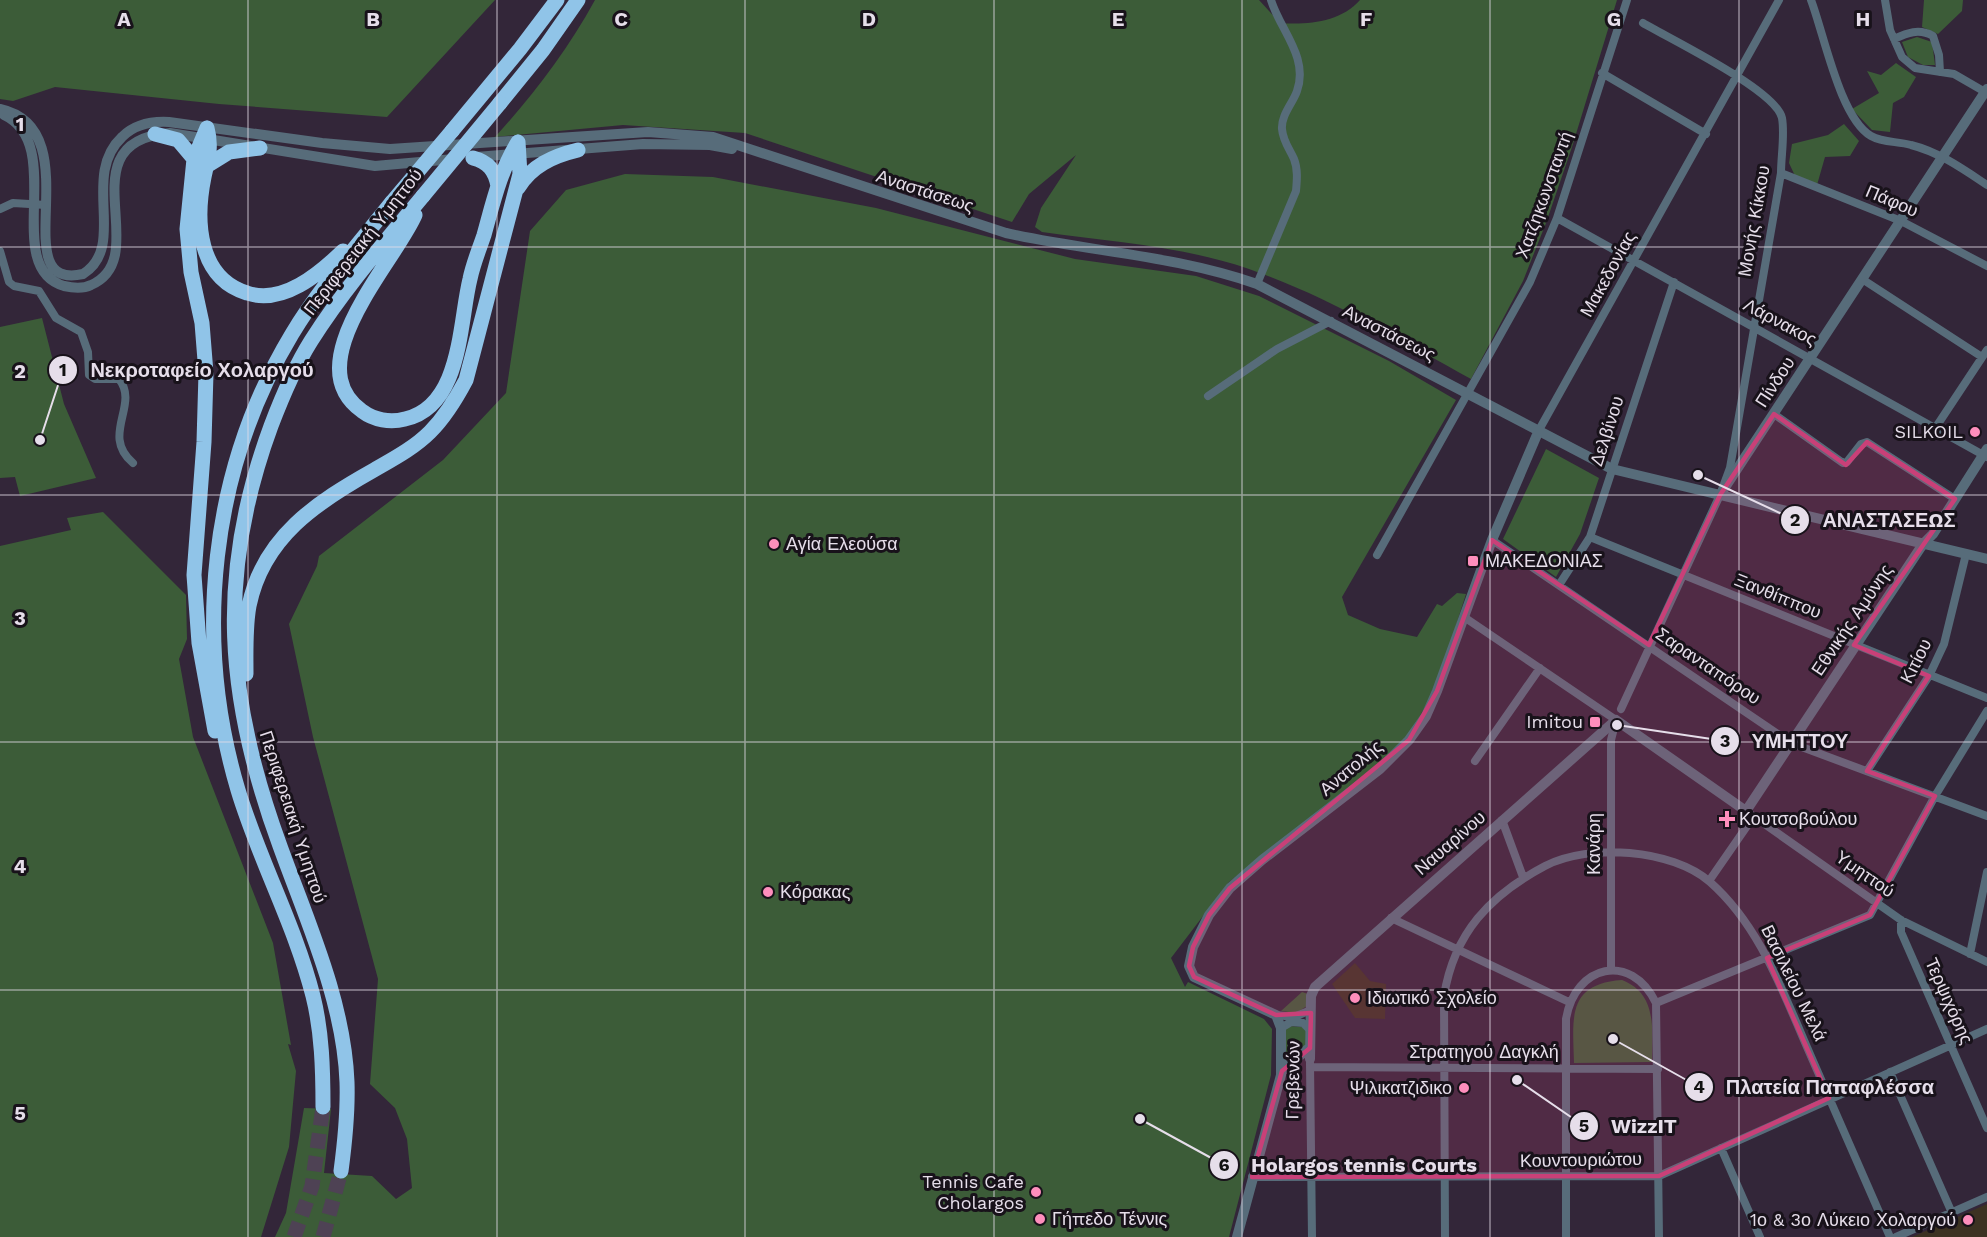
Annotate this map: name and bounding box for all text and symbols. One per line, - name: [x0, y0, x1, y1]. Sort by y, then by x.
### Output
- text: A: [117, 7, 131, 31]
- text: B: [366, 7, 380, 31]
- text: C: [614, 7, 628, 31]
- text: D: [862, 7, 876, 31]
- text: E: [1112, 7, 1124, 31]
- text: F: [1360, 7, 1372, 31]
- text: G: [1607, 7, 1621, 31]
- text: H: [1856, 7, 1870, 31]
- text: 1: [16, 112, 24, 136]
- street label: Χατζηκωνσταντή: [1511, 129, 1576, 261]
- street label: Περιφερειακή Υμηττού: [299, 164, 426, 319]
- street label: Μονής Κίκκου: [1733, 164, 1774, 278]
- street label: Αναστάσεως: [874, 165, 977, 216]
- street label: Πάφου: [1863, 180, 1922, 221]
- street label: Μακεδονίας: [1575, 227, 1640, 320]
- street label: Λάρνακος: [1740, 294, 1821, 350]
- street label: Αναστάσεως: [1339, 300, 1439, 365]
- callout: Νεκροταφείο Χολαργού: [48, 351, 325, 389]
- street label: Πίνδου: [1751, 353, 1799, 411]
- text: Νεκροταφείο Χολαργού: [90, 358, 314, 382]
- text: 2: [14, 359, 26, 383]
- text: 1: [59, 359, 67, 380]
- street label: Δελβίνου: [1585, 393, 1628, 468]
- place label: SILKOIL: [1895, 421, 1963, 442]
- marker: SILKOIL: [1968, 425, 1982, 439]
- callout: ΑΝΑΣΤΑΣΕΩΣ: [1780, 501, 1967, 539]
- text: ΑΝΑΣΤΑΣΕΩΣ: [1822, 508, 1956, 532]
- text: 2: [1790, 509, 1800, 530]
- place label: Αγία Ελεούσα: [786, 533, 898, 554]
- marker: Αγία Ελεούσα: [767, 537, 781, 551]
- place label: ΜΑΚΕΔΟΝΙΑΣ: [1485, 550, 1603, 571]
- marker: ΜΑΚΕΔΟΝΙΑΣ: [1466, 554, 1480, 568]
- street label: Εθνικής Αμύνης: [1807, 560, 1897, 679]
- street label: Ξανθίππου: [1732, 569, 1825, 622]
- text: 3: [14, 606, 26, 630]
- street label: Σαρανταπόρου: [1652, 623, 1765, 708]
- street label: Κιτίου: [1896, 635, 1936, 686]
- place label: Imitou: [1526, 711, 1583, 732]
- marker: Imitou: [1588, 715, 1602, 729]
- callout: ΥΜΗΤΤΟΥ: [1710, 722, 1861, 760]
- street label: Περιφερειακή Υμηττού: [256, 728, 331, 906]
- text: ΥΜΗΤΤΟΥ: [1752, 729, 1849, 753]
- text: 3: [1720, 730, 1730, 751]
- street label: Ανατολής: [1315, 735, 1387, 800]
- street label: Ναυαρίνου: [1410, 806, 1489, 879]
- place label: Κουτσοβούλου: [1739, 808, 1857, 829]
- marker: Κουτσοβούλου: [1720, 812, 1734, 826]
- street label: Κανάρη: [1583, 813, 1604, 875]
- street label: Υμηττού: [1832, 846, 1899, 901]
- text: 4: [14, 854, 27, 878]
- place label: Κόρακας: [780, 881, 851, 902]
- marker: Κόρακας: [761, 885, 775, 899]
- street label: Βασιλείου Μελά: [1757, 921, 1832, 1044]
- street label: Τερψιχόρης: [1921, 954, 1978, 1047]
- place label: Ιδιωτικό Σχολείο: [1367, 987, 1497, 1008]
- marker: Ιδιωτικό Σχολείο: [1348, 991, 1362, 1005]
- street label: Γρεβενών: [1281, 1041, 1304, 1119]
- street label: Στρατηγού Δαγκλή: [1409, 1041, 1559, 1062]
- callout: Πλατεία Παπαφλέσσα: [1684, 1068, 1946, 1106]
- text: Πλατεία Παπαφλέσσα: [1726, 1075, 1935, 1099]
- text: 4: [1693, 1076, 1705, 1097]
- place label: Ψιλικατζιδικο: [1350, 1077, 1452, 1098]
- marker: Ψιλικατζιδικο: [1457, 1081, 1471, 1095]
- text: 5: [14, 1101, 26, 1125]
- callout: WizzIT: [1569, 1107, 1689, 1145]
- text: WizzIT: [1611, 1114, 1677, 1138]
- text: 5: [1579, 1115, 1589, 1136]
- callout: Holargos tennis Courts: [1209, 1146, 1489, 1184]
- street label: Κουντουριώτου: [1520, 1148, 1642, 1171]
- text: Holargos tennis Courts: [1251, 1153, 1477, 1177]
- text: 6: [1218, 1154, 1230, 1175]
- place label: Tennis Cafe Cholargos: [922, 1171, 1024, 1213]
- marker: Tennis Cafe Cholargos: [1029, 1185, 1043, 1199]
- place label: Γήπεδο Τέννις: [1052, 1208, 1167, 1229]
- place label: 1ο & 3ο Λύκειο Χολαργού: [1750, 1209, 1956, 1230]
- marker: Γήπεδο Τέννις: [1033, 1212, 1047, 1226]
- marker: 1ο & 3ο Λύκειο Χολαργού: [1961, 1213, 1975, 1227]

